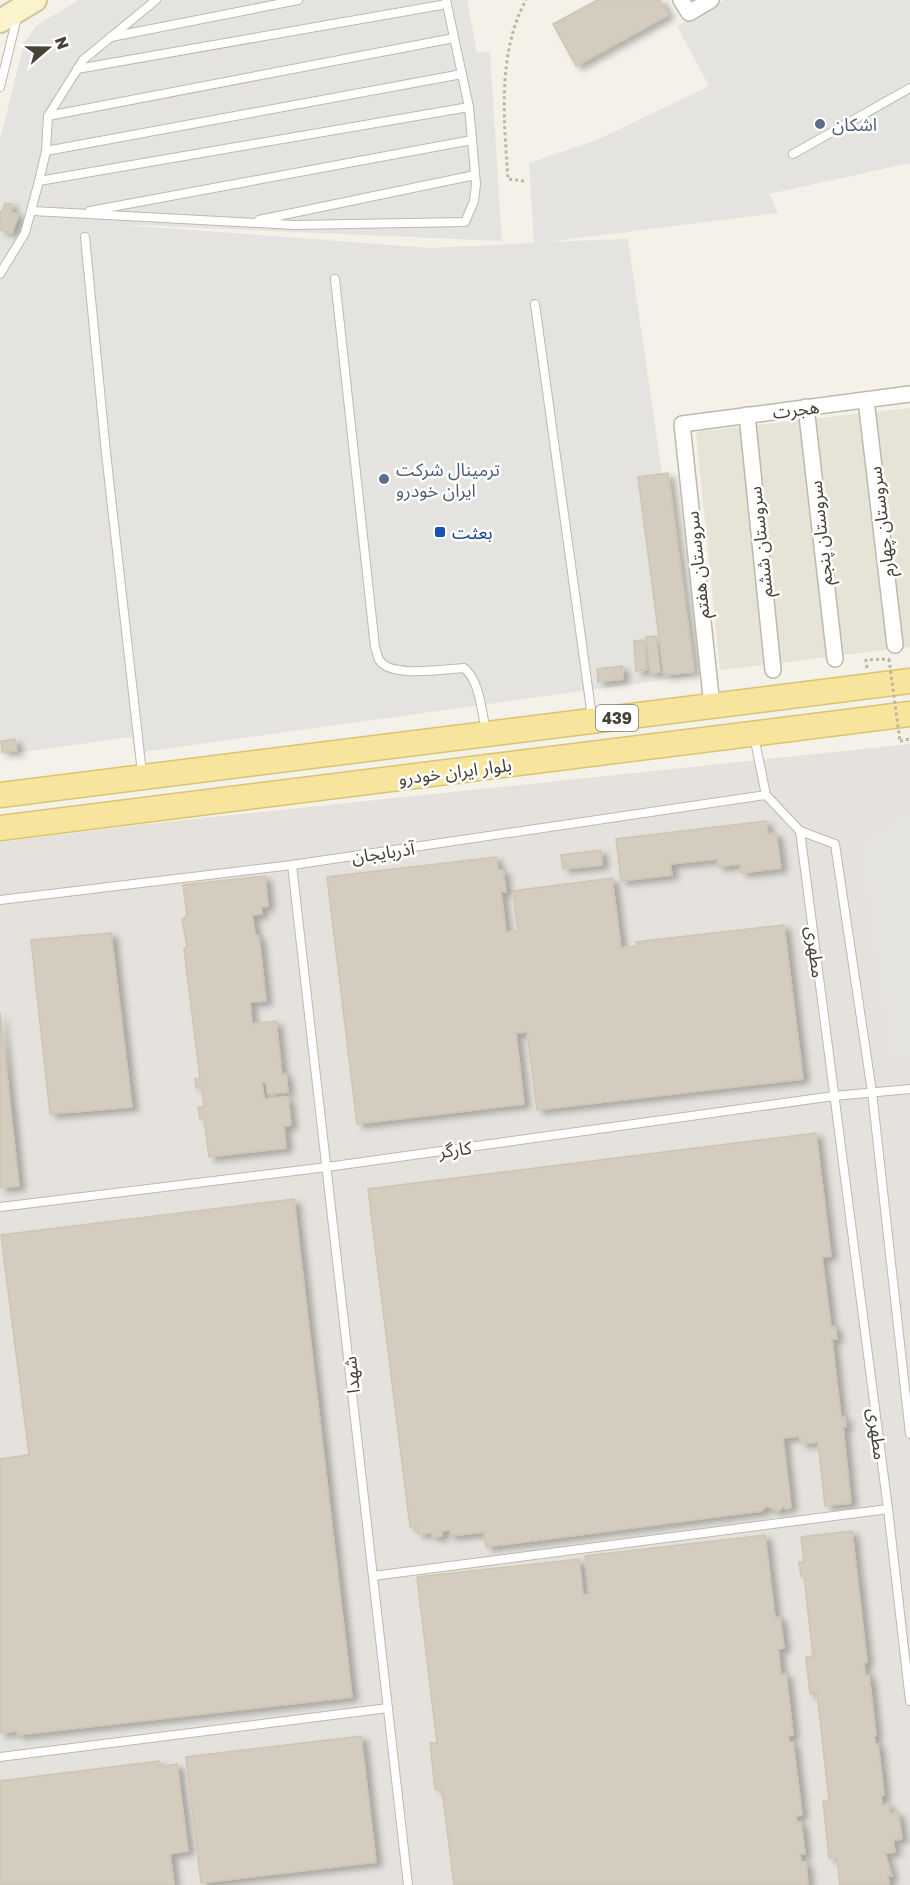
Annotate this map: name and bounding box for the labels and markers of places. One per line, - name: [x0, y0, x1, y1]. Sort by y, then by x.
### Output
- place label: اشکان: [832, 113, 877, 136]
- marker: اشکان: [813, 117, 827, 131]
- place label: ترمینال شرکت ایران خودرو: [396, 458, 500, 502]
- marker: ترمینال شرکت ایران خودرو: [377, 472, 391, 486]
- place label: بعثت: [452, 521, 493, 543]
- marker: بعثت: [433, 525, 447, 539]

